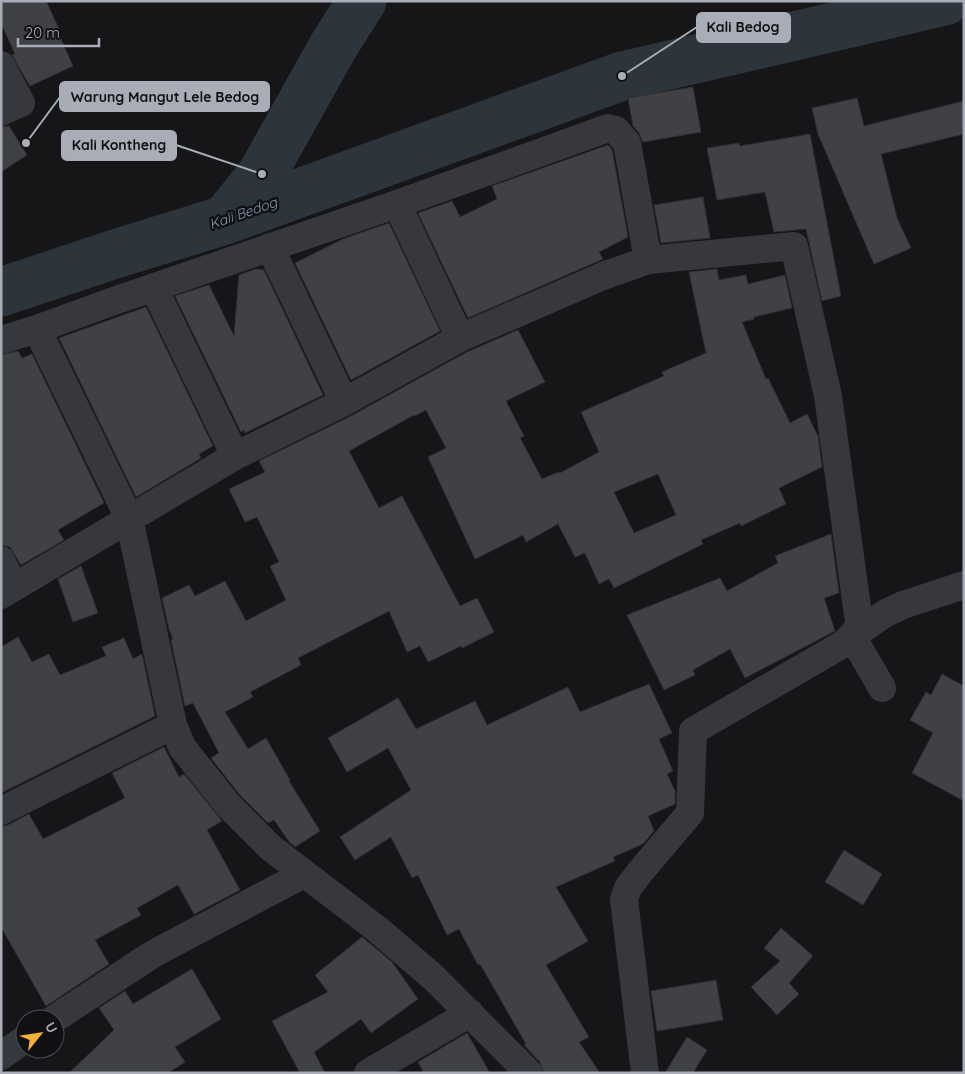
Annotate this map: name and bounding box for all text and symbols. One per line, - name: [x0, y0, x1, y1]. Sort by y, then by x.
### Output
- callout: Kali Bedog: [697, 13, 790, 42]
- scale bar: [18, 15, 99, 47]
- text: Kali Bedog: [707, 18, 779, 36]
- text: 20 m: [25, 23, 60, 42]
- callout: Warung Mangut Lele Bedog: [60, 82, 269, 111]
- text: Warung Mangut Lele Bedog: [71, 88, 259, 106]
- callout: Kali Kontheng: [62, 131, 176, 160]
- text: Kali Kontheng: [72, 136, 166, 154]
- water label: Kali Bedog: [207, 193, 281, 233]
- north arrow: [15, 1009, 65, 1059]
- text: U: [41, 1019, 62, 1036]

